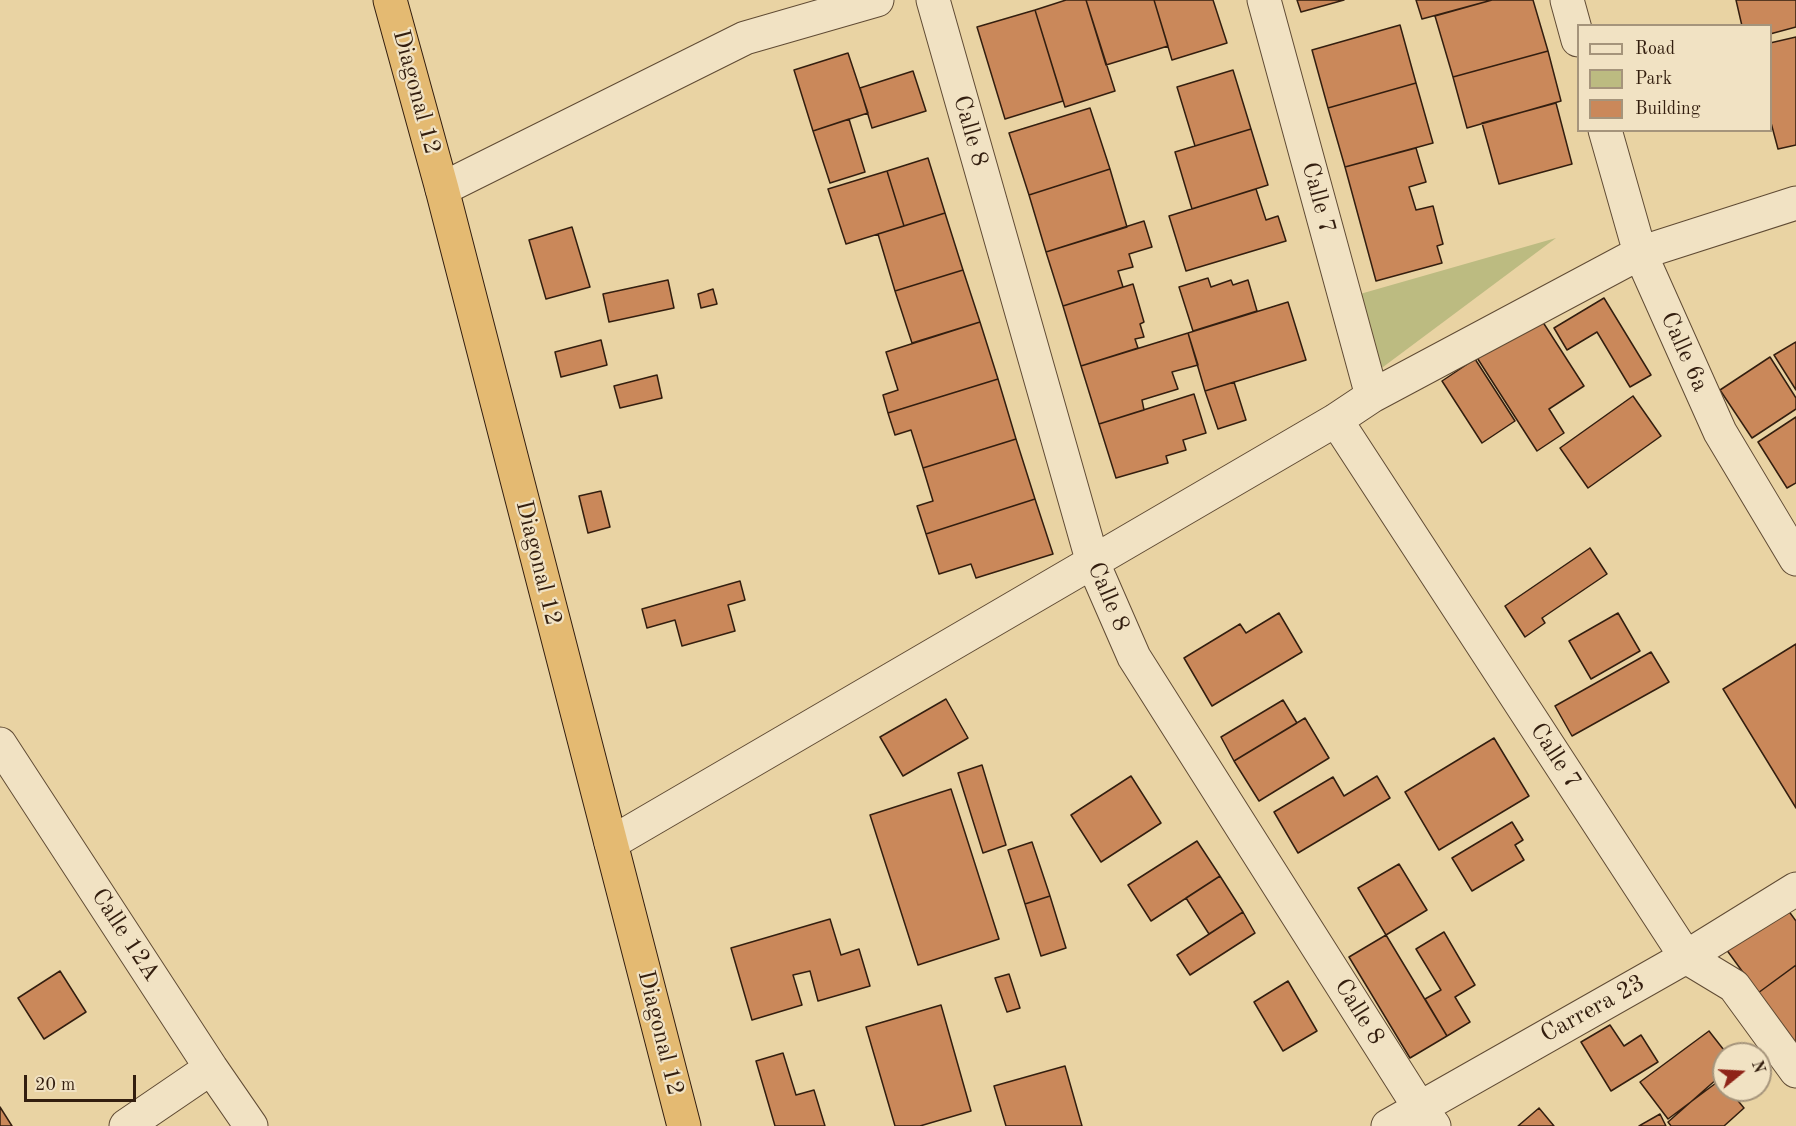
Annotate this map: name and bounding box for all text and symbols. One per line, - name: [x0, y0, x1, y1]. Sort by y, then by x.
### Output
- legend: [1577, 24, 1772, 132]
- street label: Diagonal 12: [386, 27, 446, 157]
- text: Road: [1635, 40, 1675, 58]
- text: Park: [1635, 70, 1672, 88]
- street label: Calle 8: [946, 92, 994, 170]
- text: Building: [1635, 100, 1700, 118]
- street label: Calle 7: [1295, 159, 1341, 237]
- street label: Calle 6a: [1654, 308, 1714, 396]
- street label: Diagonal 12: [509, 498, 567, 628]
- street label: Calle 8: [1081, 558, 1135, 636]
- street label: Calle 7: [1523, 718, 1587, 794]
- street label: Calle 12A: [84, 883, 166, 987]
- street label: Diagonal 12: [631, 968, 689, 1098]
- street label: Carrera 23: [1536, 969, 1650, 1049]
- street label: Calle 8: [1328, 974, 1390, 1050]
- north arrow: [1712, 1042, 1772, 1102]
- text: N: [1748, 1059, 1767, 1075]
- scale bar: [27, 1063, 140, 1101]
- text: 20 m: [35, 1076, 75, 1094]

